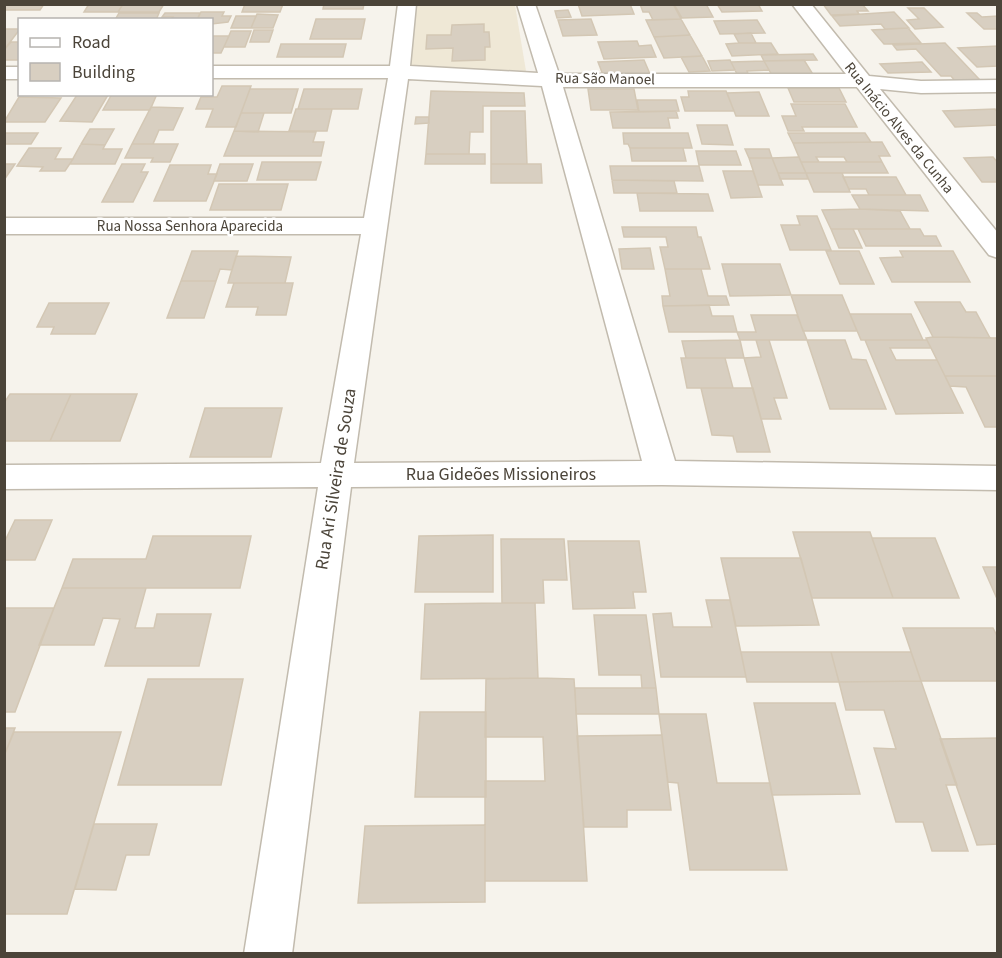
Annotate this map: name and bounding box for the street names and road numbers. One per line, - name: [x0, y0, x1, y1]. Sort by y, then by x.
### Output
- street label: Rua Inácio Alves da Cunha: [839, 58, 959, 198]
- street label: Rua São Manoel: [555, 68, 655, 90]
- street label: Rua Nossa Senhora Aparecida: [97, 216, 283, 237]
- street label: Rua Ari Silveira de Souza: [309, 386, 363, 572]
- street label: Rua Gideões Missioneiros: [406, 462, 596, 487]

